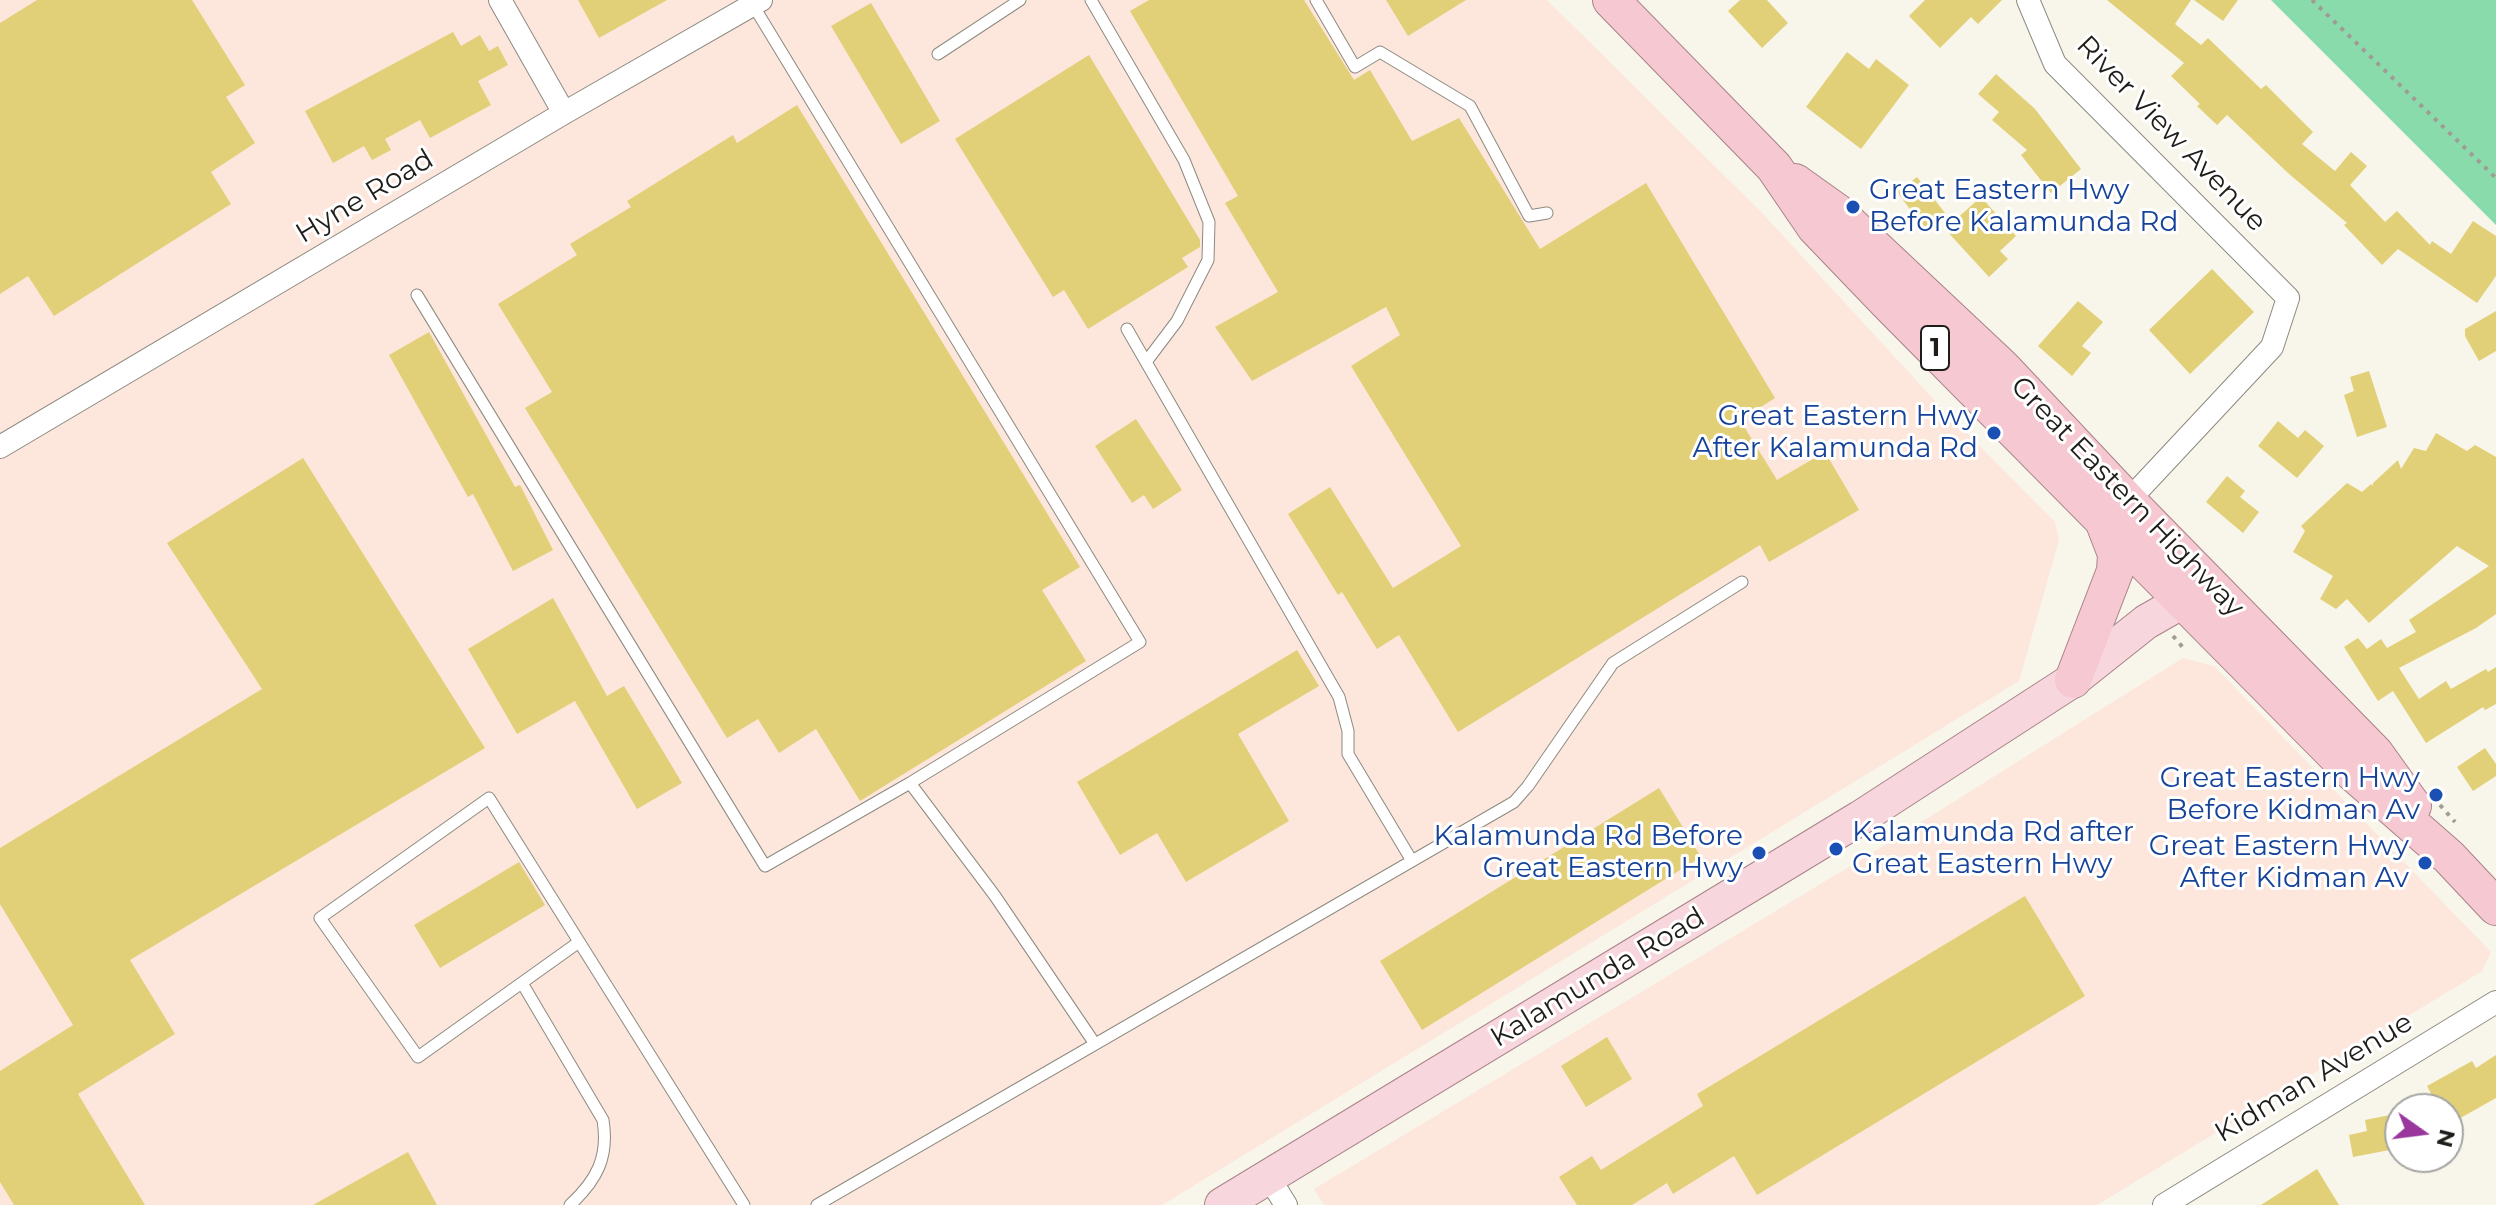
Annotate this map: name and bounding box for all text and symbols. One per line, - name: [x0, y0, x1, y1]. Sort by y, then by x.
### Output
- street label: River View Avenue: [2069, 29, 2273, 239]
- street label: Hyne Road: [290, 143, 440, 251]
- place label: Great Eastern Hwy Before Kalamunda Rd: [1869, 174, 2179, 240]
- marker: Great Eastern Hwy Before Kalamunda Rd: [1844, 198, 1862, 216]
- road number: 1: [1921, 326, 1949, 370]
- street label: Great Eastern Highway: [2003, 370, 2251, 624]
- place label: Great Eastern Hwy After Kalamunda Rd: [1693, 400, 1978, 466]
- marker: Great Eastern Hwy After Kalamunda Rd: [1985, 424, 2003, 442]
- place label: Great Eastern Hwy Before Kidman Av: [2160, 762, 2420, 828]
- marker: Great Eastern Hwy Before Kidman Av: [2427, 786, 2445, 804]
- place label: Kalamunda Rd after Great Eastern Hwy: [1852, 816, 2134, 882]
- place label: Kalamunda Rd Before Great Eastern Hwy: [1433, 820, 1743, 886]
- place label: Great Eastern Hwy After Kidman Av: [2149, 830, 2409, 896]
- marker: Kalamunda Rd after Great Eastern Hwy: [1827, 840, 1845, 858]
- marker: Kalamunda Rd Before Great Eastern Hwy: [1750, 844, 1768, 862]
- marker: Great Eastern Hwy After Kidman Av: [2416, 854, 2434, 872]
- street label: Kalamunda Road: [1485, 901, 1711, 1055]
- street label: Kidman Avenue: [2209, 1006, 2419, 1150]
- north arrow: [2384, 1093, 2464, 1173]
- text: N: [2431, 1127, 2461, 1150]

